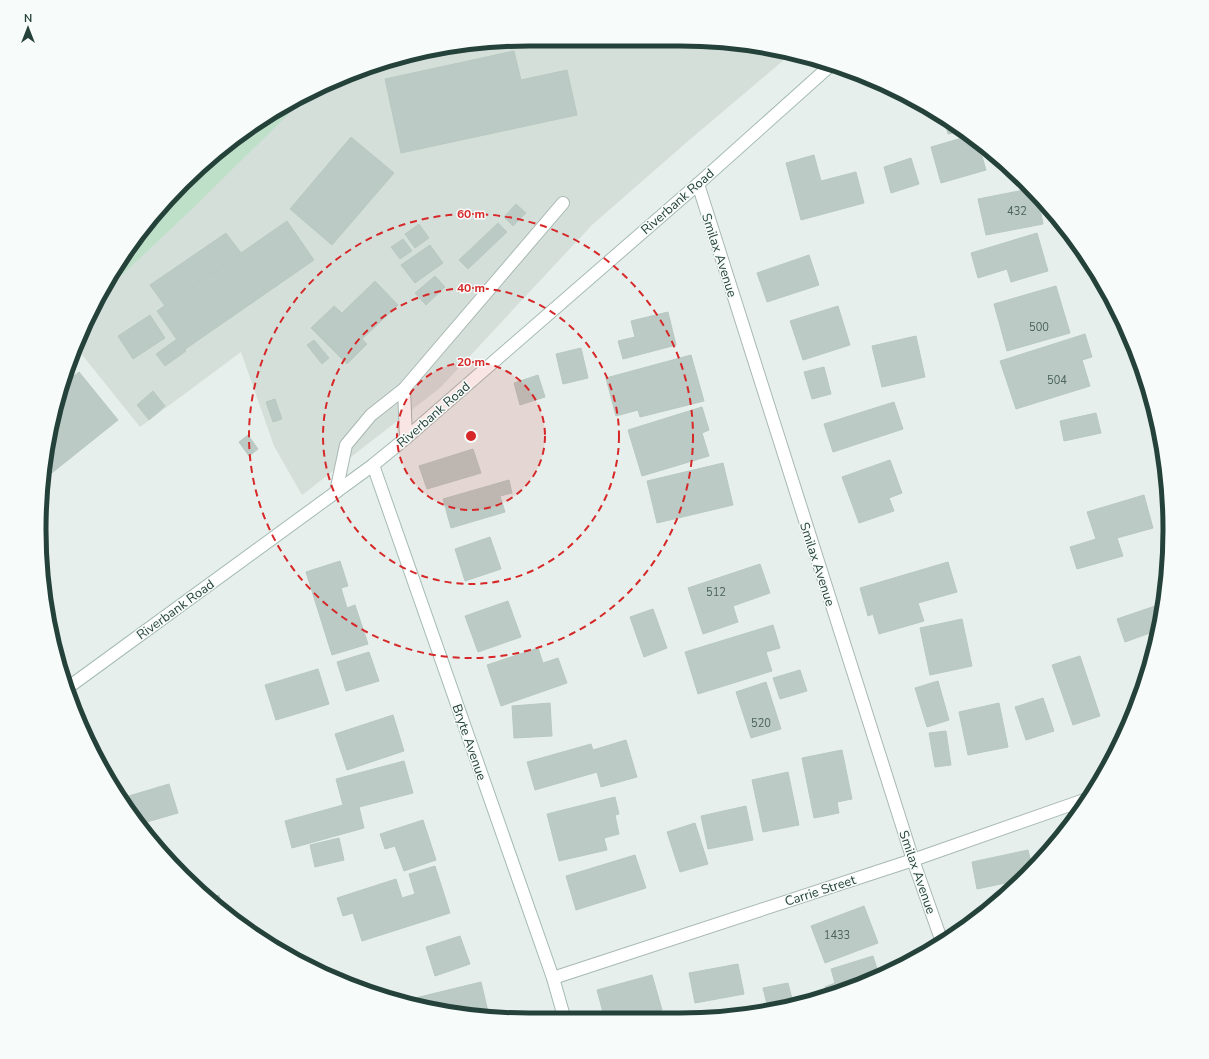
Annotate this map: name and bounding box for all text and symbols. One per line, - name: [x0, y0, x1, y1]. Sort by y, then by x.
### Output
- north arrow: [8, 8, 48, 48]
- text: N: [24, 11, 32, 26]
- street label: Riverbank Road: [637, 165, 718, 239]
- house number: 432: [1007, 204, 1027, 219]
- text: 60 m: [457, 206, 485, 222]
- street label: Smilax Avenue: [697, 211, 741, 300]
- text: 40 m: [457, 280, 485, 296]
- house number: 500: [1029, 320, 1049, 335]
- text: 20 m: [457, 354, 485, 370]
- house number: 504: [1047, 373, 1067, 388]
- street label: Riverbank Road: [393, 378, 474, 452]
- centre of rings: [464, 429, 478, 443]
- street label: Smilax Avenue: [795, 520, 839, 609]
- street label: Riverbank Road: [133, 576, 218, 644]
- house number: 512: [706, 585, 726, 600]
- street label: Bryte Avenue: [448, 702, 491, 783]
- house number: 520: [751, 716, 771, 731]
- street label: Smilax Avenue: [894, 828, 940, 917]
- street label: Carrie Street: [783, 871, 858, 911]
- house number: 1433: [824, 928, 850, 943]

